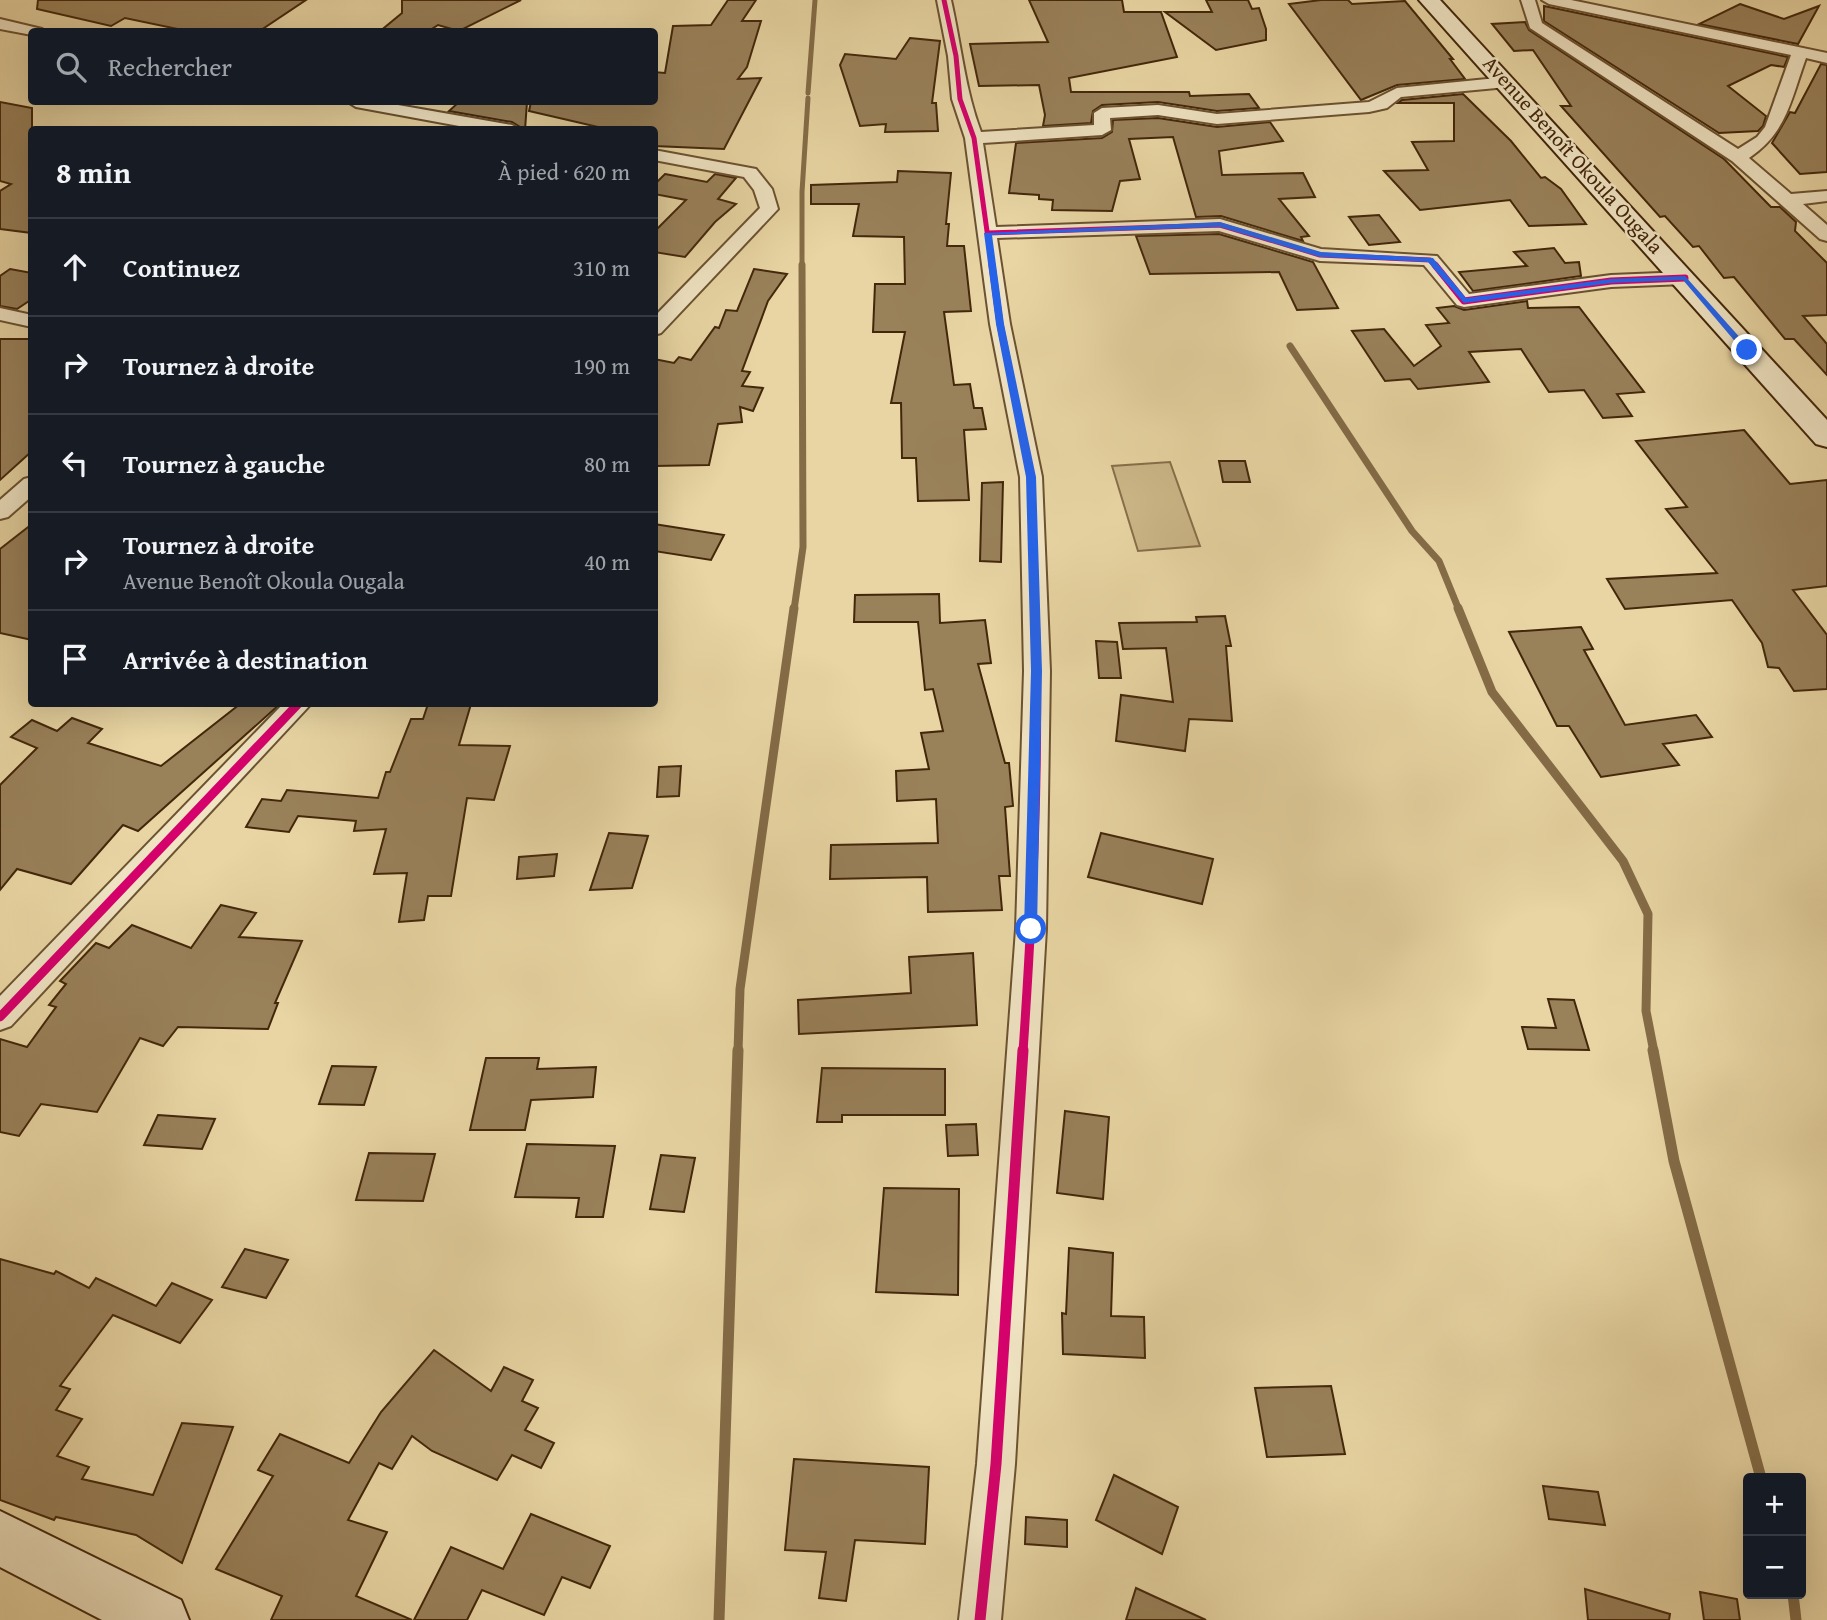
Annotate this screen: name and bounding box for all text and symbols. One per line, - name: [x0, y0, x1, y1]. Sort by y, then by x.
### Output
- search box: [28, 28, 658, 105]
- text: Rechercher: [108, 47, 232, 86]
- icon: search: [52, 48, 90, 86]
- street label: Avenue Benoît Okoula Ougala: [1476, 49, 1671, 261]
- text: 8 min: [56, 150, 131, 194]
- text: À pied · 620 m: [498, 155, 630, 188]
- icon: ahead: [56, 248, 94, 286]
- text: Continuez: [123, 248, 240, 287]
- text: 310 m: [573, 251, 630, 284]
- route end: [1731, 334, 1762, 365]
- icon: right: [56, 346, 94, 384]
- text: Tournez à droite: [123, 346, 314, 385]
- text: 190 m: [573, 349, 630, 382]
- icon: left: [56, 444, 94, 482]
- text: Tournez à gauche: [123, 444, 325, 483]
- text: 80 m: [584, 447, 630, 480]
- text: Tournez à droite: [123, 525, 314, 564]
- icon: right: [56, 542, 94, 580]
- text: 40 m: [584, 545, 630, 578]
- text: Avenue Benoît Okoula Ougala: [123, 564, 405, 597]
- icon: arrive: [56, 640, 94, 678]
- text: Arrivée à destination: [123, 640, 368, 679]
- route start: [1015, 913, 1046, 944]
- map controls: [1743, 1473, 1806, 1599]
- button: +: [1743, 1473, 1806, 1536]
- button: −: [1743, 1536, 1806, 1599]

